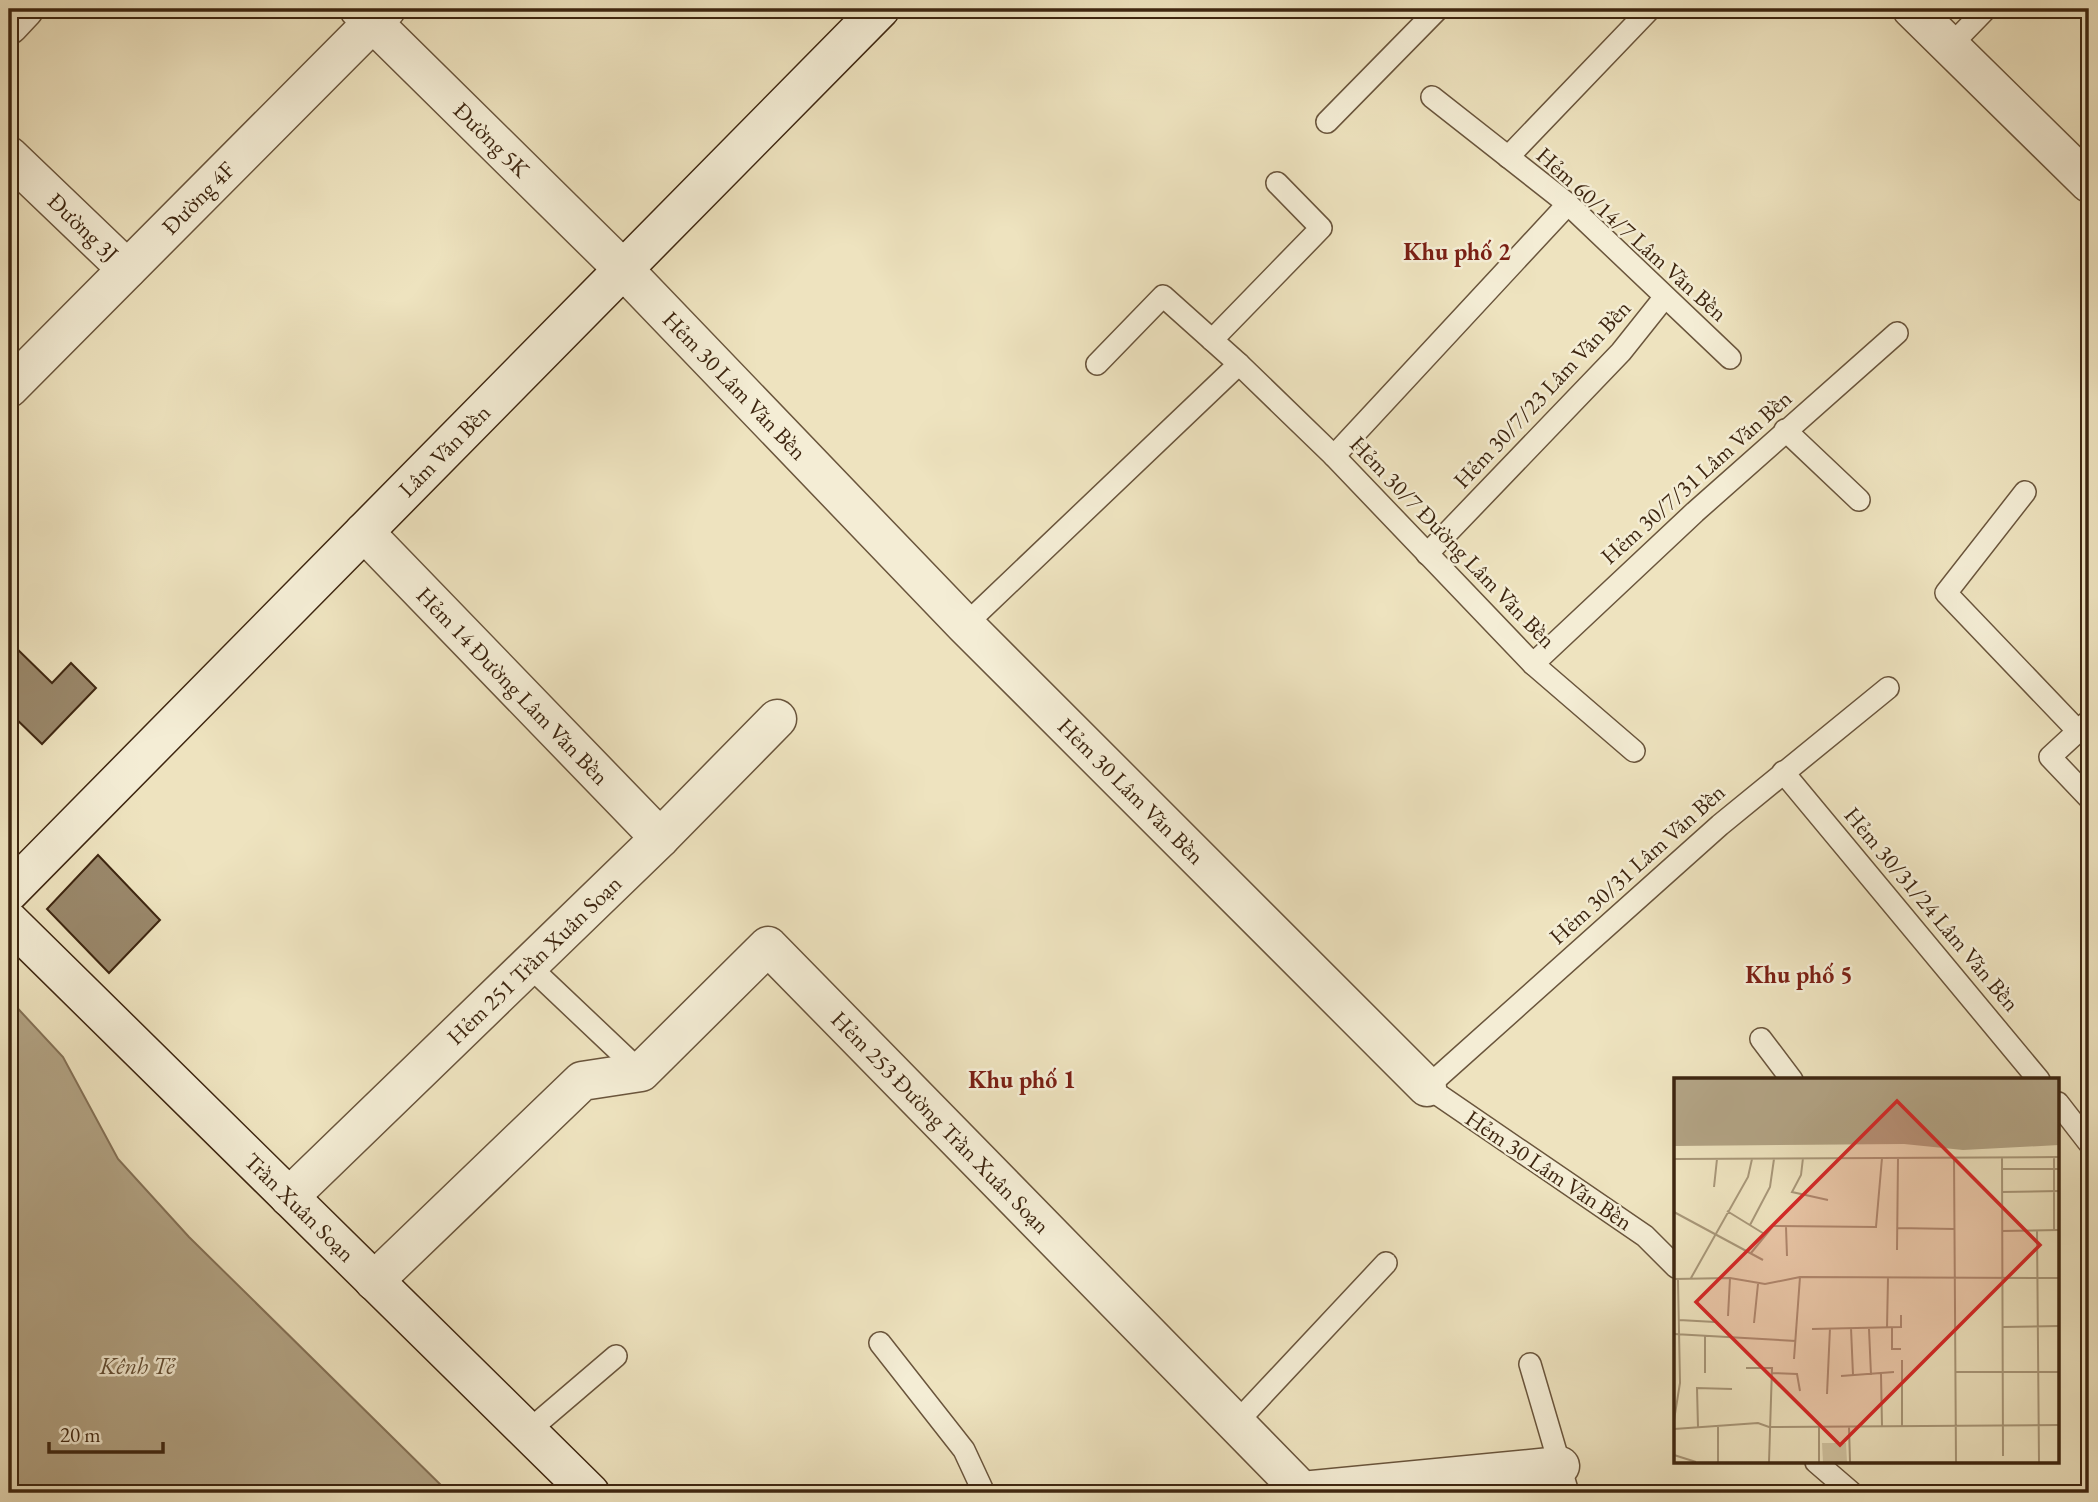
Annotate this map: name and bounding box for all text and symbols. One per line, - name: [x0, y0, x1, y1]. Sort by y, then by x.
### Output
- street label: Đường 5K: [447, 95, 536, 184]
- street label: Hẻm 60/14/7 Lâm Văn Bền: [1530, 140, 1734, 328]
- street label: Đường 4F: [155, 155, 241, 241]
- street label: Đường 3J: [41, 186, 125, 268]
- district label: Khu phố 2: [1403, 236, 1511, 267]
- street label: Hẻm 30/7/23 Lâm Văn Bền: [1447, 293, 1637, 495]
- street label: Hẻm 30 Lâm Văn Bền: [656, 304, 813, 466]
- street label: Hẻm 30/7/31 Lâm Văn Bền: [1594, 383, 1798, 571]
- street label: Lâm Văn Bền: [392, 398, 497, 503]
- street label: Hẻm 30/7 Đường Lâm Văn Bền: [1343, 429, 1563, 655]
- street label: Hẻm 14 Đường Lâm Văn Bền: [410, 580, 615, 791]
- street label: Hẻm 30 Lâm Văn Bền: [1051, 711, 1211, 871]
- street label: Hẻm 30/31 Lâm Văn Bền: [1543, 777, 1731, 951]
- street label: Hẻm 30/31/24 Lâm Văn Bền: [1838, 801, 2026, 1017]
- street label: Hẻm 251 Trần Xuân Soạn: [440, 868, 628, 1051]
- district label: Khu phố 5: [1745, 959, 1853, 990]
- street label: Hẻm 253 Đường Trần Xuân Soạn: [825, 1004, 1057, 1240]
- district label: Khu phố 1: [968, 1064, 1076, 1095]
- inset map: [1674, 1078, 2060, 1464]
- street label: Hẻm 30 Lâm Văn Bền: [1460, 1103, 1638, 1237]
- street label: Trần Xuân Soạn: [238, 1146, 362, 1268]
- water label: Kênh Tẻ: [98, 1350, 176, 1381]
- scale bar: [49, 1411, 163, 1455]
- text: 20 m: [60, 1421, 101, 1448]

